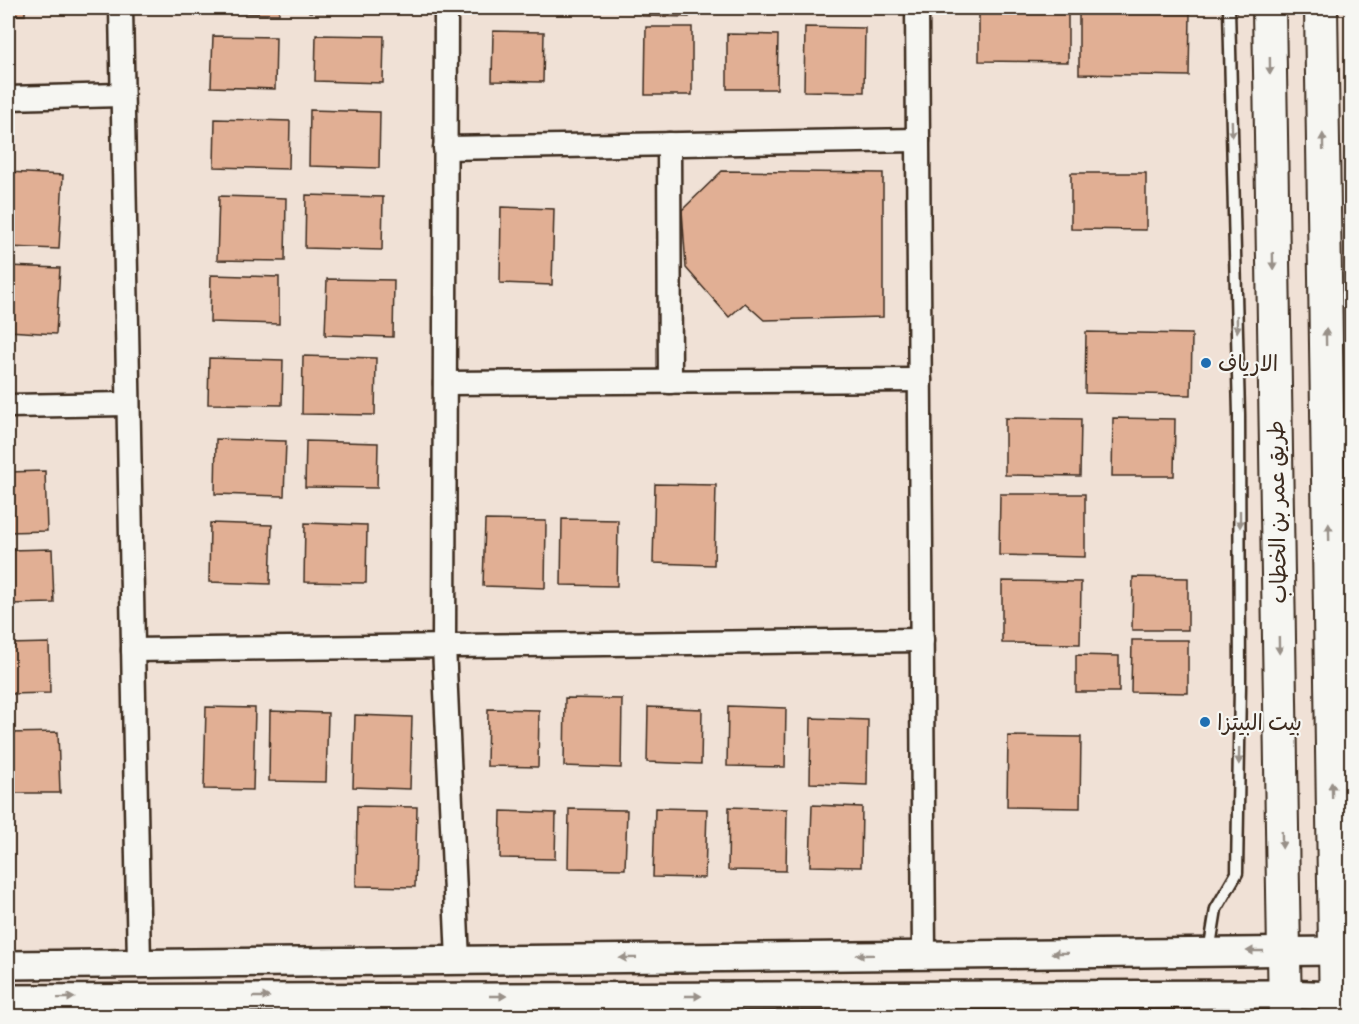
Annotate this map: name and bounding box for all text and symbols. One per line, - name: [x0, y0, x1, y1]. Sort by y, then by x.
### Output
- one-way arrow: [1265, 56, 1275, 75]
- one-way arrow: [1227, 119, 1237, 138]
- one-way arrow: [1318, 133, 1328, 152]
- one-way arrow: [1268, 251, 1278, 270]
- one-way arrow: [1232, 314, 1242, 333]
- one-way arrow: [1321, 328, 1330, 347]
- place label: الارياف: [1218, 350, 1278, 377]
- marker: الارياف: [1199, 356, 1213, 370]
- street label: طريق عمر بن الخطاب: [1262, 420, 1292, 604]
- one-way arrow: [1235, 509, 1245, 528]
- one-way arrow: [1324, 523, 1333, 542]
- one-way arrow: [1274, 635, 1284, 654]
- place label: بيت البيتزا: [1217, 709, 1302, 736]
- marker: بيت البيتزا: [1198, 715, 1212, 729]
- one-way arrow: [1234, 746, 1244, 765]
- one-way arrow: [1327, 781, 1337, 800]
- one-way arrow: [1278, 830, 1287, 849]
- one-way arrow: [1246, 946, 1265, 956]
- one-way arrow: [1051, 948, 1070, 958]
- one-way arrow: [856, 950, 875, 960]
- one-way arrow: [619, 953, 638, 963]
- one-way arrow: [488, 991, 507, 1001]
- one-way arrow: [683, 991, 702, 1001]
- one-way arrow: [251, 992, 270, 1002]
- one-way arrow: [56, 993, 75, 1003]

